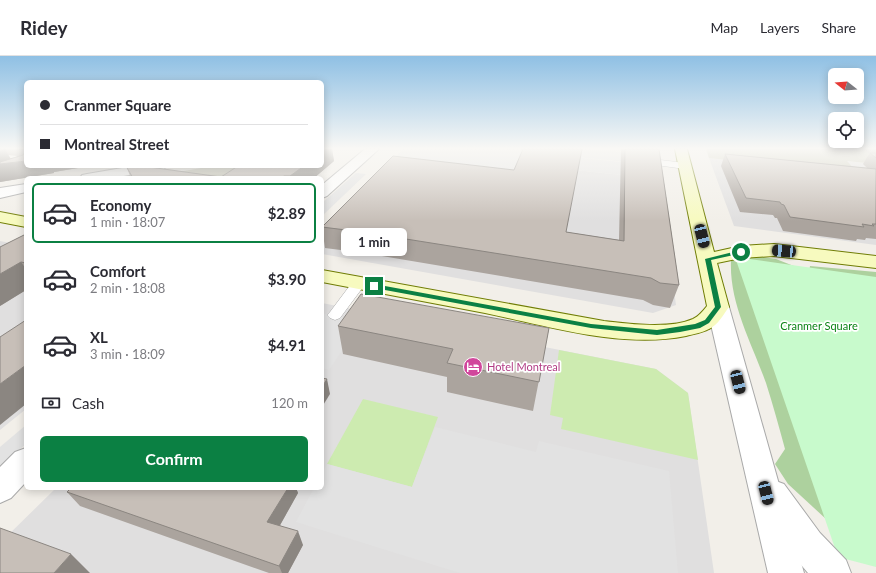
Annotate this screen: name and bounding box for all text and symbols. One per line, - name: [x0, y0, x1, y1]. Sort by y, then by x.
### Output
- text: Ridey: [20, 16, 68, 39]
- text: Map: [710, 19, 738, 36]
- text: Layers: [760, 19, 800, 36]
- text: Share: [822, 19, 856, 36]
- north arrow: [828, 68, 864, 104]
- map controls: [828, 68, 864, 148]
- text: Cranmer Square: [64, 96, 171, 114]
- button: locate: [828, 112, 864, 148]
- text: Montreal Street: [64, 135, 169, 153]
- icon: car: [42, 195, 78, 231]
- text: Economy: [90, 196, 151, 214]
- text: $2.89: [268, 204, 306, 222]
- text: 1 min · 18:07: [90, 214, 165, 230]
- car: [693, 223, 711, 249]
- callout: 1 min: [341, 228, 407, 256]
- text: 1 min: [358, 234, 390, 250]
- route start: [732, 243, 750, 261]
- car: [772, 244, 796, 258]
- icon: car: [42, 261, 78, 297]
- text: Comfort: [90, 262, 146, 280]
- text: $3.90: [268, 270, 306, 288]
- route end: [365, 277, 383, 295]
- text: 2 min · 18:08: [90, 280, 165, 296]
- park label: Cranmer Square: [780, 319, 858, 332]
- icon: car: [42, 327, 78, 363]
- text: XL: [90, 328, 108, 346]
- text: $4.91: [268, 336, 306, 354]
- text: 3 min · 18:09: [90, 346, 165, 362]
- hotel icon: Hotel Montreal: [462, 356, 484, 378]
- place label: Hotel Montreal: [487, 360, 560, 373]
- car: [729, 369, 747, 395]
- icon: cash: [40, 392, 62, 414]
- text: Cash: [72, 394, 104, 412]
- text: 120 m: [271, 395, 308, 411]
- button: Confirm: [40, 436, 308, 482]
- car: [757, 480, 775, 506]

